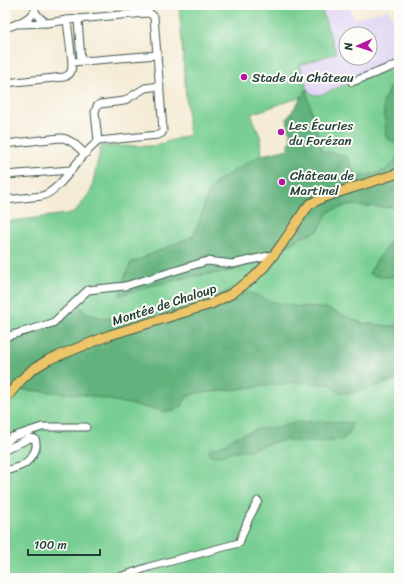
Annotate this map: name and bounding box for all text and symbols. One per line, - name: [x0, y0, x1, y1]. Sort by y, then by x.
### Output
- north arrow: [338, 26, 378, 66]
- text: N: [339, 42, 358, 52]
- place label: Stade du Château: [252, 66, 354, 89]
- marker: Stade du Château: [239, 72, 249, 82]
- place label: Les Écuries du Forézan: [289, 114, 354, 152]
- marker: Les Écuries du Forézan: [276, 127, 286, 137]
- place label: Château de Martinel: [290, 164, 355, 202]
- marker: Château de Martinel: [277, 177, 287, 187]
- street label: Montée de Chaloup: [109, 277, 220, 332]
- scale bar: [28, 531, 100, 557]
- text: 100 m: [34, 534, 67, 556]

